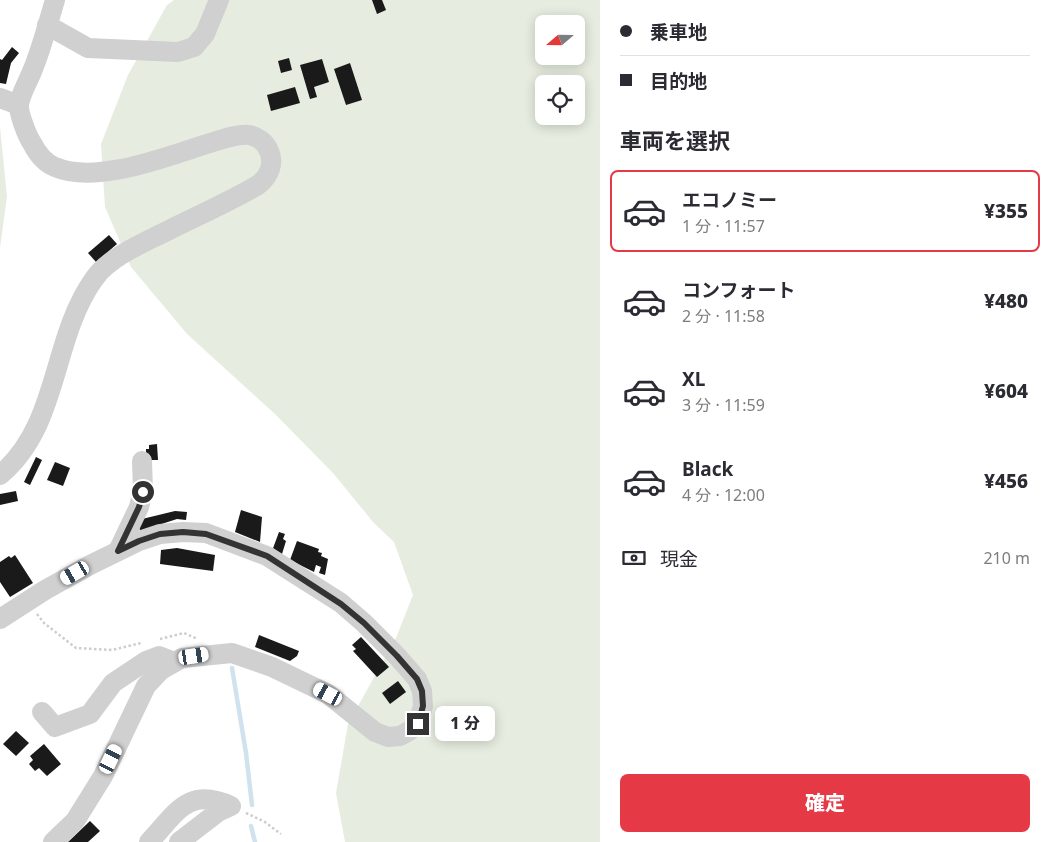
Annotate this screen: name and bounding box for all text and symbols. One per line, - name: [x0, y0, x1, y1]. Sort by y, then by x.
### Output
- north arrow: [535, 15, 585, 65]
- map controls: [535, 15, 585, 125]
- text: 乗車地: [650, 19, 707, 45]
- text: 目的地: [650, 68, 707, 94]
- button: locate: [535, 75, 585, 125]
- text: 車両を選択: [620, 125, 730, 155]
- text: エコノミー: [682, 187, 777, 213]
- icon: car: [622, 189, 667, 234]
- text: ¥355: [984, 198, 1028, 224]
- text: 1 分 · 11:57: [682, 215, 765, 237]
- text: コンフォート: [682, 277, 795, 303]
- icon: car: [622, 279, 667, 324]
- text: ¥480: [984, 288, 1028, 314]
- text: 2 分 · 11:58: [682, 305, 765, 327]
- text: XL: [682, 366, 705, 392]
- icon: car: [622, 369, 667, 414]
- text: ¥604: [984, 378, 1028, 404]
- text: 3 分 · 11:59: [682, 394, 765, 416]
- text: Black: [682, 456, 733, 482]
- icon: car: [622, 459, 667, 504]
- text: ¥456: [984, 468, 1028, 494]
- route start: [132, 481, 154, 503]
- text: 4 分 · 12:00: [682, 484, 765, 506]
- icon: cash: [620, 544, 648, 572]
- text: 現金: [660, 546, 698, 572]
- text: 210 m: [983, 547, 1030, 569]
- car: [58, 559, 91, 587]
- car: [178, 646, 209, 666]
- car: [311, 680, 344, 708]
- callout: 1 分: [436, 706, 496, 742]
- text: 1 分: [450, 712, 480, 734]
- route end: [407, 713, 429, 735]
- car: [97, 742, 124, 776]
- button: 確定: [620, 774, 1030, 832]

